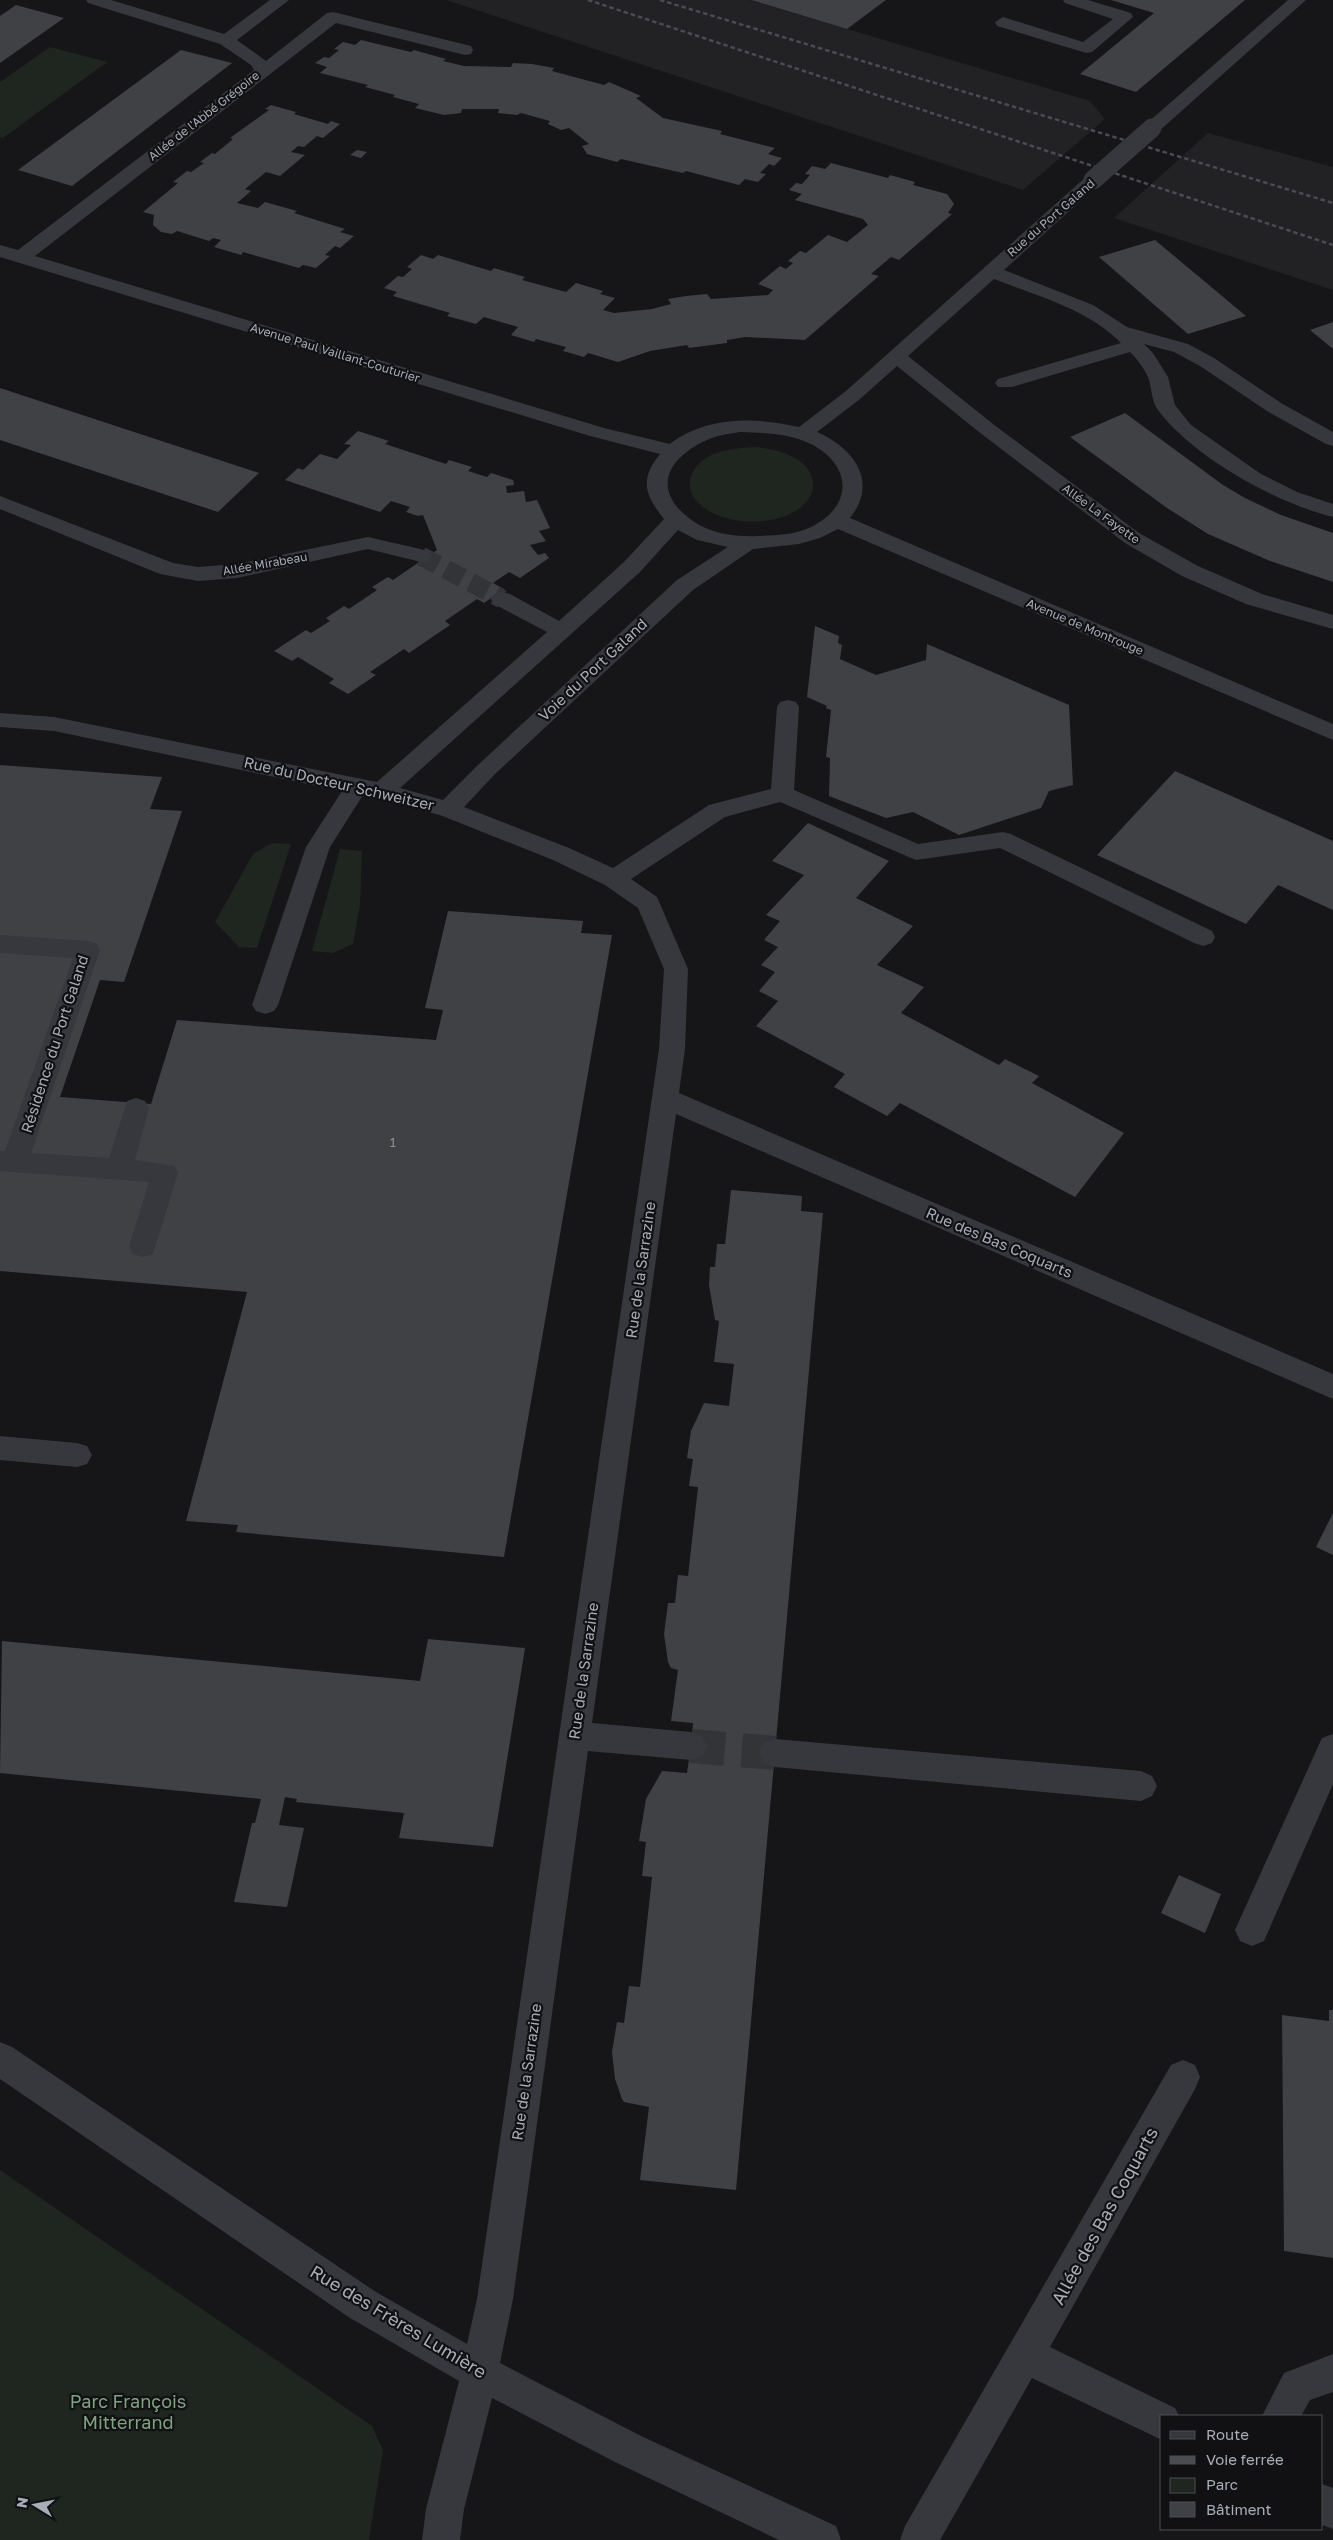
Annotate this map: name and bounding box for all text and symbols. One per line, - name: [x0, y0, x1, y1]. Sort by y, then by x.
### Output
- street label: Allée de l'Abbé Grégoire: [145, 68, 262, 164]
- street label: Rue du Port Galand: [1004, 176, 1098, 260]
- street label: Avenue Paul Vaillant-Couturier: [249, 320, 422, 386]
- street label: Allée La Fayette: [1060, 480, 1143, 547]
- street label: Allée Mirabeau: [221, 549, 308, 578]
- street label: Avenue de Montrouge: [1024, 595, 1146, 658]
- street label: Voie du Port Galand: [534, 614, 650, 724]
- street label: Rue du Docteur Schweitzer: [242, 752, 436, 814]
- street label: Résidence du Port Galand: [17, 953, 91, 1135]
- house number: 1: [390, 1135, 396, 1150]
- street label: Rue de la Sarrazine: [622, 1200, 659, 1339]
- street label: Rue des Bas Coquarts: [923, 1203, 1075, 1281]
- street label: Rue de la Sarrazine: [565, 1601, 602, 1740]
- street label: Rue de la Sarrazine: [508, 2002, 545, 2141]
- street label: Allée des Bas Coquarts: [1046, 2123, 1162, 2308]
- street label: Rue des Frères Lumière: [306, 2260, 491, 2383]
- park label: Parc François Mitterrand: [70, 2390, 186, 2433]
- legend: [1160, 2415, 1323, 2530]
- text: Route: [1206, 2425, 1249, 2443]
- text: Voie ferrée: [1206, 2450, 1284, 2468]
- text: Parc: [1206, 2475, 1238, 2493]
- north arrow: [10, 2480, 60, 2530]
- text: N: [12, 2496, 31, 2509]
- text: Bâtiment: [1206, 2500, 1271, 2518]

